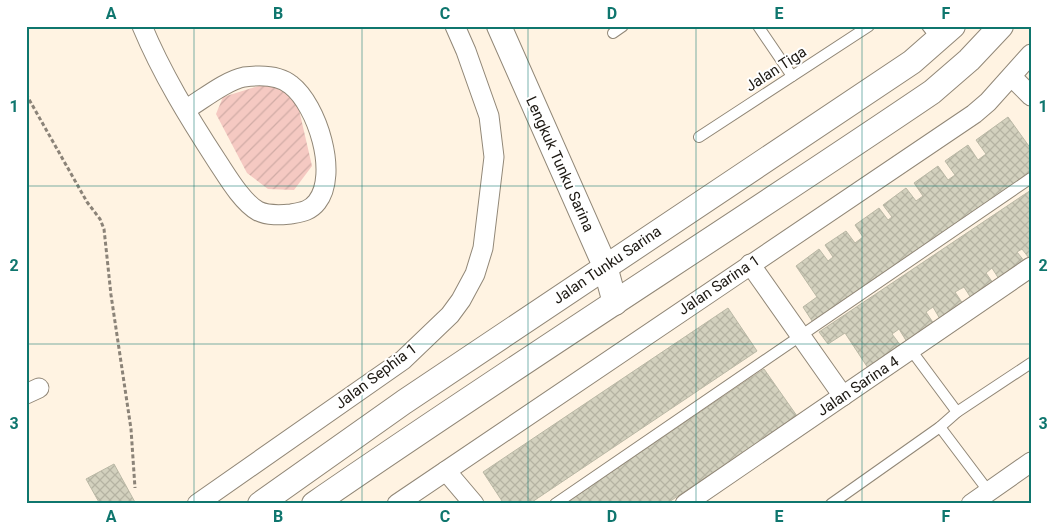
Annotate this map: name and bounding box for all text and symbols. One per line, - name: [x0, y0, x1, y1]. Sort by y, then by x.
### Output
- text: A: [106, 4, 117, 23]
- text: B: [273, 4, 283, 23]
- text: C: [440, 4, 450, 23]
- text: D: [607, 4, 617, 23]
- text: E: [775, 4, 784, 23]
- text: F: [942, 4, 951, 23]
- street label: Jalan Tiga: [742, 43, 810, 95]
- street label: Lengkuk Tunku Sarina: [522, 94, 598, 234]
- text: 1: [9, 97, 19, 116]
- text: 1: [1038, 97, 1048, 116]
- street label: Jalan Tunku Sarina: [549, 222, 665, 308]
- street label: Jalan Sarina 1: [675, 251, 763, 319]
- text: 2: [9, 256, 19, 275]
- text: 2: [1038, 256, 1048, 275]
- street label: Jalan Sephia 1: [332, 339, 420, 413]
- street label: Jalan Sarina 4: [814, 352, 903, 420]
- text: 3: [9, 414, 19, 433]
- text: 3: [1038, 414, 1048, 433]
- text: A: [106, 507, 117, 526]
- text: B: [273, 507, 283, 526]
- text: C: [440, 507, 450, 526]
- text: D: [607, 507, 617, 526]
- text: E: [775, 507, 784, 526]
- text: F: [942, 507, 951, 526]

